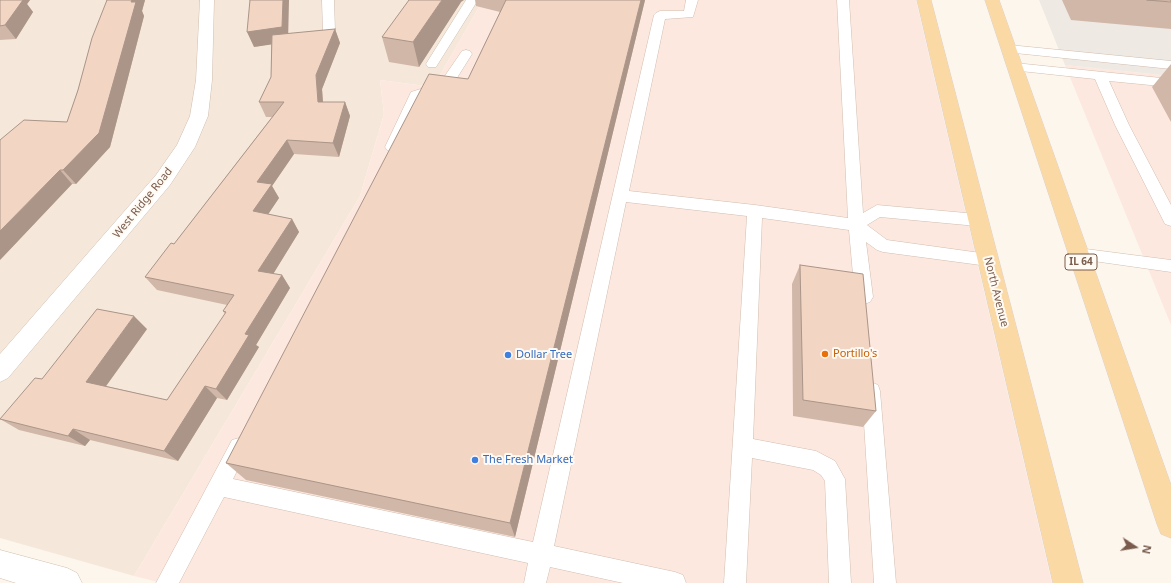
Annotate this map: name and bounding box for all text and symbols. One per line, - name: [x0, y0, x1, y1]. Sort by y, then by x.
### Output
- street label: West Ridge Road: [110, 165, 176, 241]
- road number: IL 64: [1065, 254, 1097, 270]
- street label: North Avenue: [981, 256, 1011, 328]
- place label: Portillo's: [833, 347, 877, 361]
- place label: Dollar Tree: [516, 348, 572, 362]
- marker: Portillo's: [820, 349, 830, 359]
- marker: Dollar Tree: [503, 350, 513, 360]
- place label: The Fresh Market: [483, 453, 573, 467]
- marker: The Fresh Market: [470, 455, 480, 465]
- north arrow: [1115, 527, 1155, 567]
- text: N: [1139, 544, 1155, 556]

